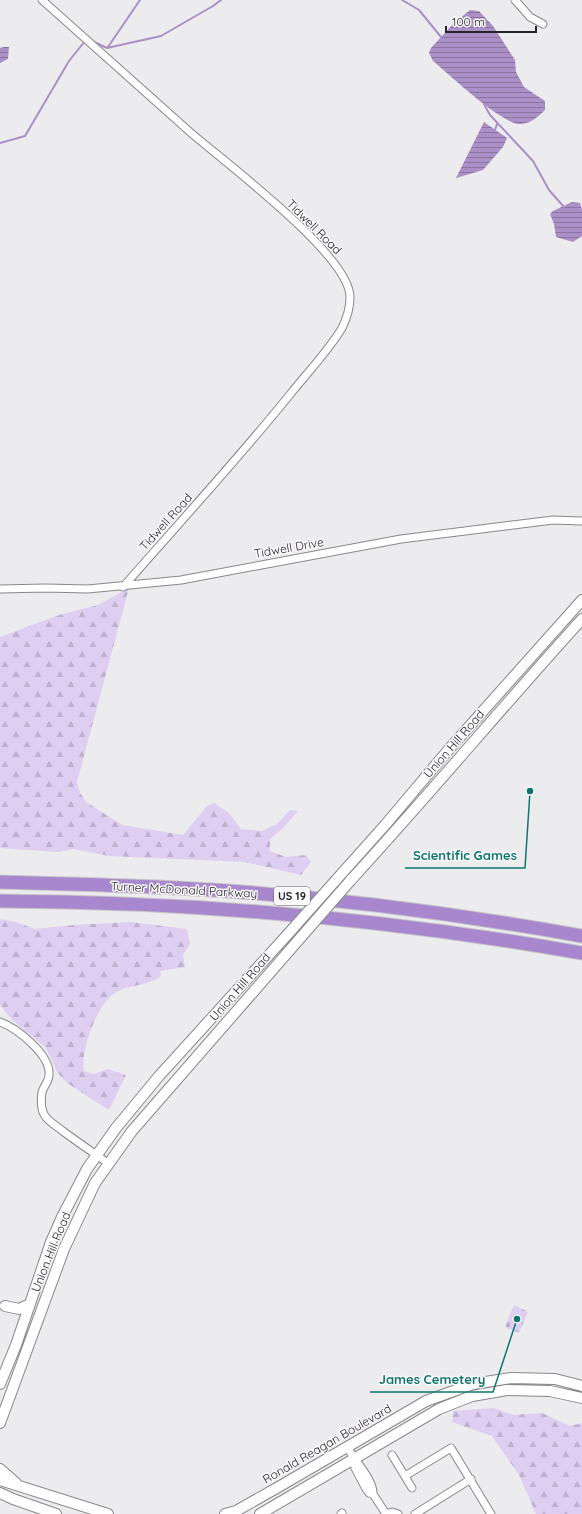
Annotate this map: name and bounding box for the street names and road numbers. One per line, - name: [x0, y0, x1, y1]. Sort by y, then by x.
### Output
- street label: Tidwell Road: [284, 196, 345, 257]
- street label: Tidwell Road: [136, 490, 195, 553]
- street label: Tidwell Drive: [253, 534, 325, 561]
- street label: Union Hill Road: [420, 707, 487, 781]
- street label: Turner McDonald Parkway: [110, 878, 258, 901]
- road number: US 19: [274, 887, 310, 905]
- street label: Union Hill Road: [206, 950, 273, 1024]
- street label: Union Hill Road: [28, 1209, 73, 1294]
- street label: Ronald Reagan Boulevard: [260, 1401, 394, 1487]

